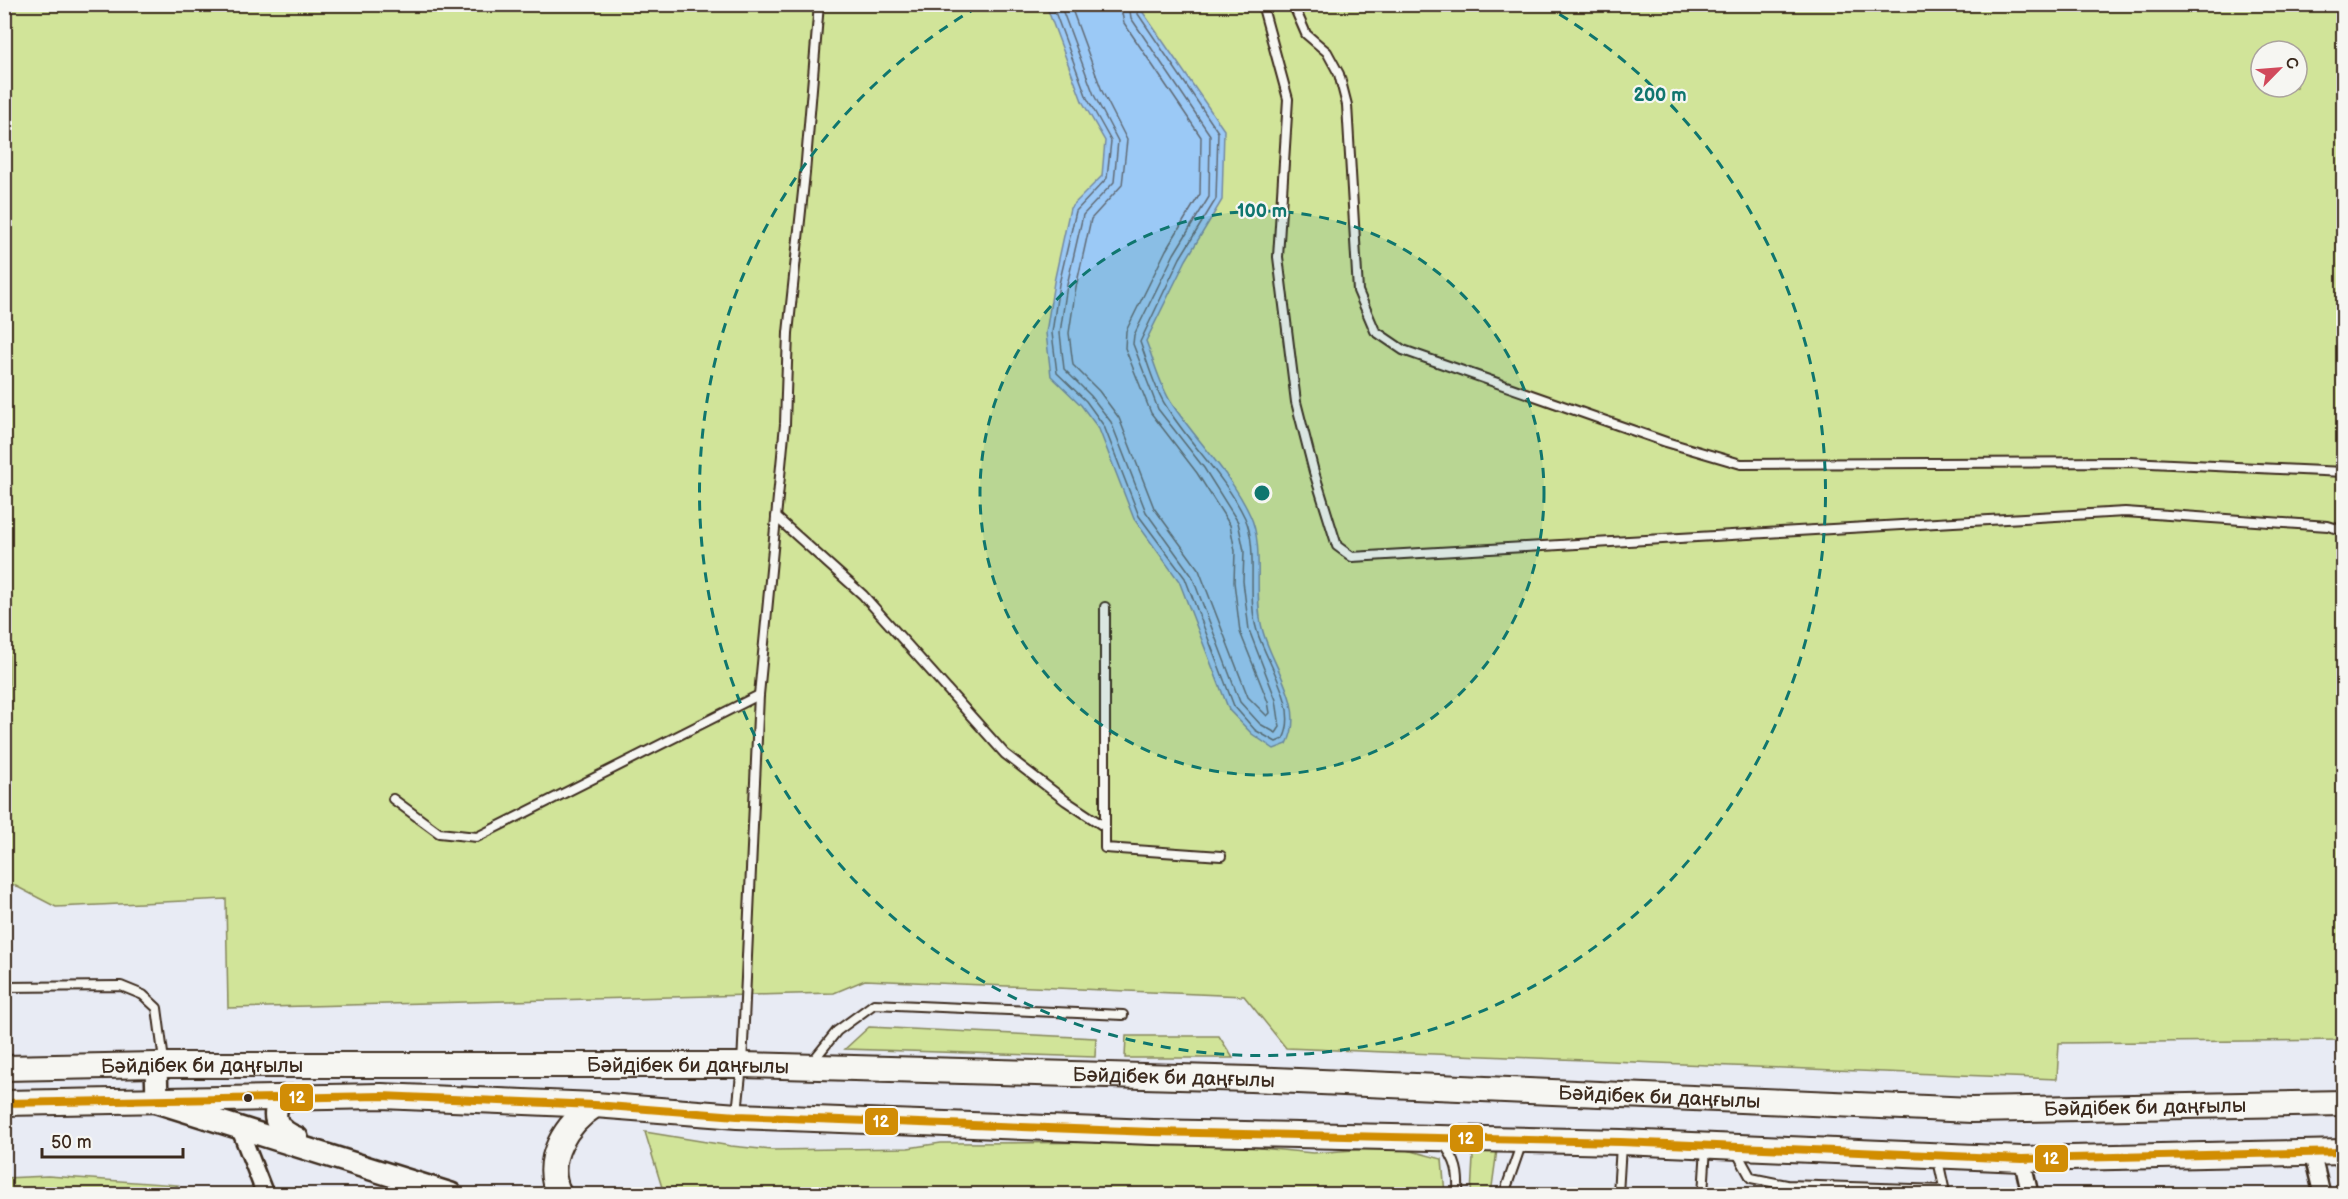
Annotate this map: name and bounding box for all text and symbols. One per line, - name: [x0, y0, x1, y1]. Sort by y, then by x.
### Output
- north arrow: [2249, 39, 2309, 99]
- text: С: [2280, 54, 2302, 72]
- text: 200 m: [1633, 85, 1687, 106]
- text: 100 m: [1237, 201, 1287, 222]
- centre of rings: [1252, 483, 1272, 503]
- street label: Бәйдібек би даңғылы: [101, 1054, 303, 1079]
- street label: Бәйдібек би даңғылы: [587, 1054, 789, 1079]
- street label: Бәйдібек би даңғылы: [1072, 1063, 1275, 1093]
- street label: Бәйдібек би даңғылы: [1558, 1081, 1761, 1114]
- line badge: 12: [279, 1083, 314, 1112]
- text: 12: [289, 1089, 306, 1108]
- unlabelled marker: [242, 1092, 254, 1104]
- street label: Бәйдібек би даңғылы: [2044, 1094, 2246, 1122]
- line badge: 12: [864, 1107, 899, 1136]
- text: 12: [873, 1113, 890, 1132]
- scale bar: [42, 1121, 183, 1159]
- line badge: 12: [1449, 1124, 1484, 1153]
- text: 12: [1458, 1130, 1475, 1149]
- text: 50 m: [51, 1132, 92, 1153]
- line badge: 12: [2034, 1144, 2069, 1173]
- text: 12: [2043, 1150, 2060, 1169]

